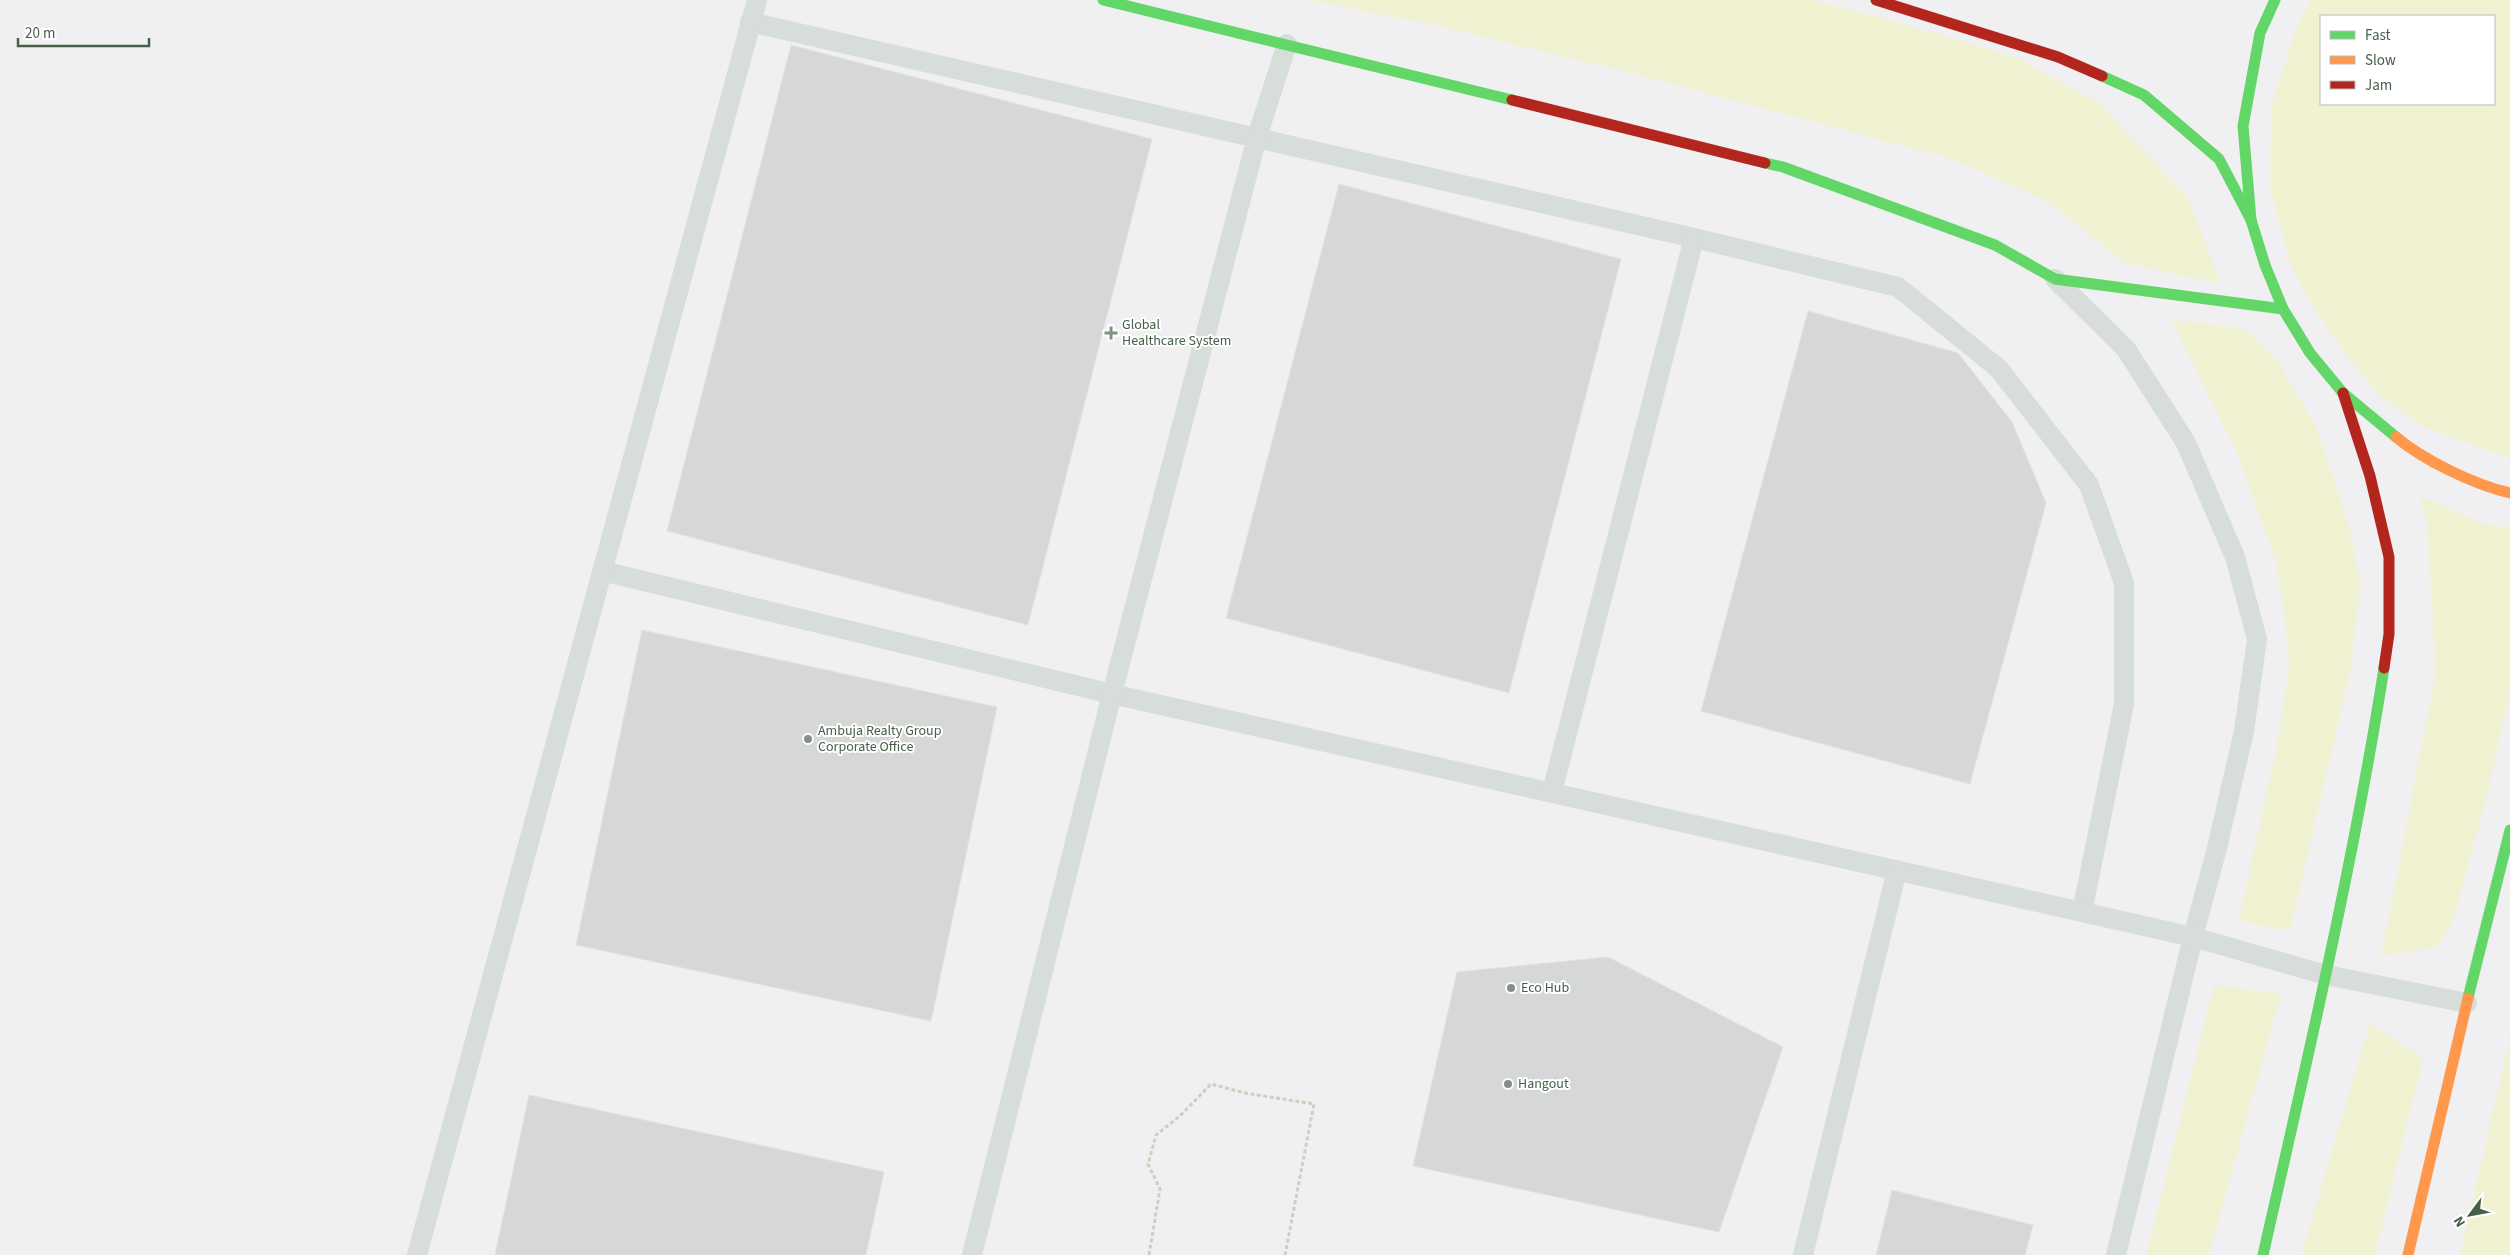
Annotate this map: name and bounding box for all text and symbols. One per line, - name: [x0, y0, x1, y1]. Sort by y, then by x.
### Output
- scale bar: [18, 15, 149, 47]
- legend: [2320, 15, 2495, 105]
- text: 20 m: [25, 23, 55, 44]
- text: Fast: [2365, 25, 2391, 46]
- text: Slow: [2365, 50, 2396, 71]
- text: Jam: [2365, 75, 2392, 96]
- place label: Global Healthcare System: [1122, 315, 1231, 351]
- marker: Global Healthcare System: [1104, 326, 1118, 340]
- place label: Ambuja Realty Group Corporate Office: [818, 721, 942, 757]
- marker: Ambuja Realty Group Corporate Office: [802, 733, 814, 745]
- place label: Eco Hub: [1521, 978, 1569, 998]
- marker: Eco Hub: [1505, 982, 1517, 994]
- place label: Hangout: [1518, 1074, 1569, 1094]
- marker: Hangout: [1502, 1078, 1514, 1090]
- north arrow: [2445, 1190, 2495, 1240]
- text: N: [2449, 1212, 2471, 1231]

